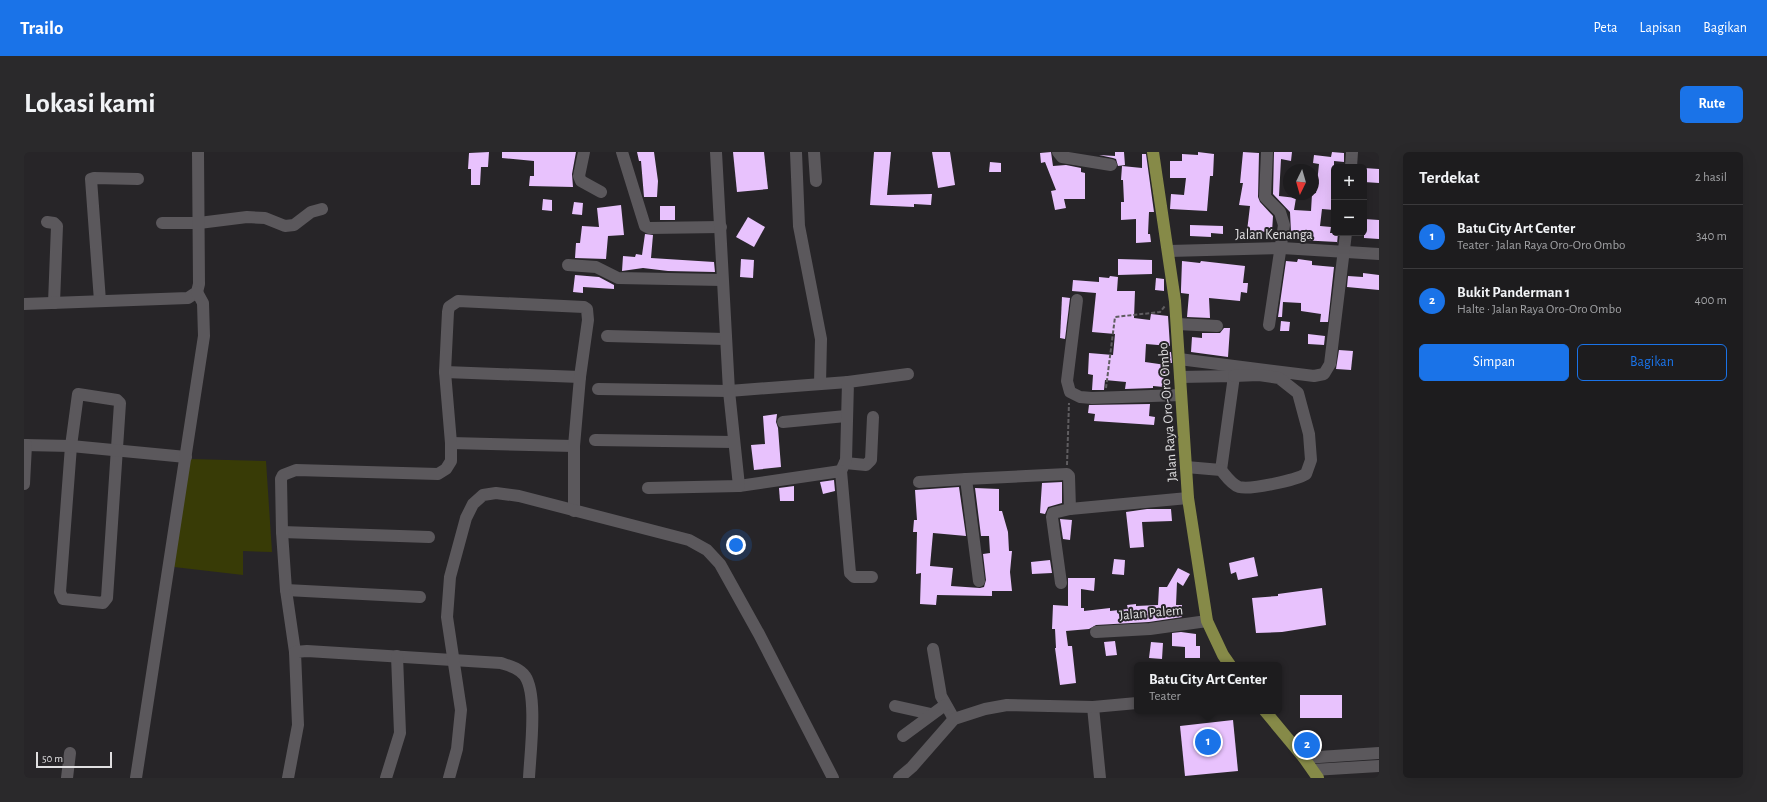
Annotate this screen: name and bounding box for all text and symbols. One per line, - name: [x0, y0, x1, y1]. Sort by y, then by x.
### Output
- text: Trailo: [20, 19, 63, 38]
- text: Peta: [1594, 21, 1618, 35]
- text: Lapisan: [1640, 21, 1681, 35]
- text: Bagikan: [1703, 21, 1747, 35]
- button: Rute: [1680, 86, 1743, 123]
- text: Lokasi kami: [24, 90, 156, 118]
- north arrow: [1283, 164, 1319, 200]
- map controls: [1331, 164, 1367, 236]
- button: +: [1331, 164, 1367, 200]
- text: Terdekat: [1419, 169, 1479, 186]
- text: 2 hasil: [1695, 171, 1727, 184]
- button: −: [1331, 200, 1367, 236]
- text: Batu City Art Center: [1457, 221, 1575, 236]
- street label: Jalan Kenanga: [1235, 228, 1313, 242]
- text: 1: [1430, 230, 1434, 243]
- text: 340 m: [1696, 230, 1727, 243]
- text: Teater · Jalan Raya Oro-Oro Ombo: [1457, 239, 1625, 252]
- text: Bukit Panderman 1: [1457, 285, 1570, 300]
- text: 2: [1429, 294, 1435, 307]
- text: 400 m: [1694, 294, 1727, 307]
- text: Halte · Jalan Raya Oro-Oro Ombo: [1457, 303, 1622, 316]
- street label: Jalan Raya Oro-Oro Ombo: [1156, 342, 1180, 482]
- button: Simpan: [1419, 344, 1569, 381]
- button: Bagikan: [1577, 344, 1727, 381]
- your location: [726, 535, 746, 555]
- street label: Jalan Palem: [1118, 603, 1184, 623]
- popup: [1134, 662, 1282, 714]
- text: Batu City Art Center: [1149, 672, 1267, 687]
- text: Teater: [1149, 690, 1181, 703]
- pin: 1: [1195, 727, 1221, 757]
- pin: 2: [1294, 730, 1320, 760]
- scale bar: [36, 750, 112, 769]
- text: 50 m: [42, 753, 63, 764]

